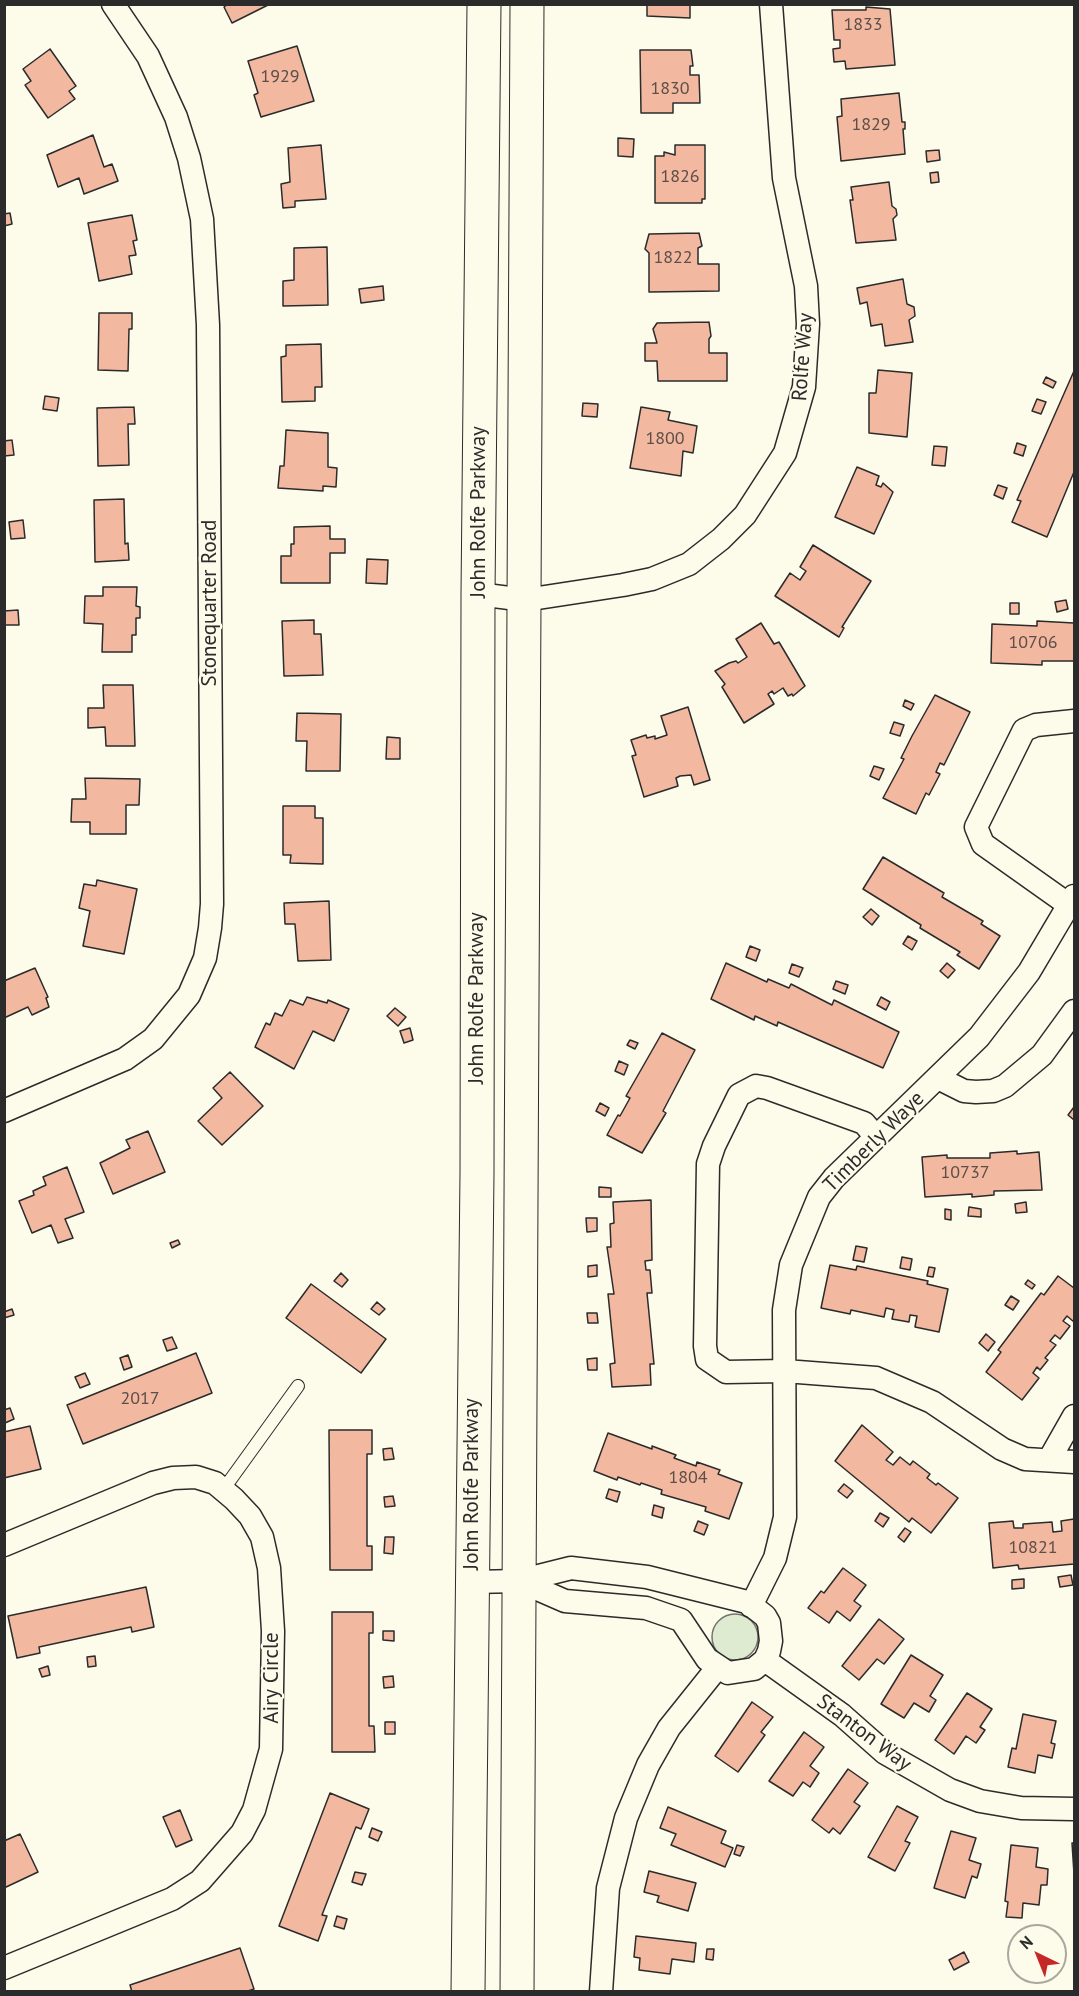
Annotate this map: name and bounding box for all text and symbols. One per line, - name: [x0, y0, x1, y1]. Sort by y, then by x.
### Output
- house number: 1833: [843, 14, 883, 36]
- house number: 1929: [260, 66, 300, 88]
- house number: 1830: [650, 78, 690, 100]
- house number: 1829: [851, 114, 891, 136]
- house number: 1826: [660, 166, 700, 188]
- house number: 1822: [653, 247, 693, 269]
- street label: Rolfe Way: [787, 312, 819, 402]
- street label: John Rolfe Parkway: [466, 426, 492, 598]
- house number: 1800: [645, 428, 685, 450]
- street label: Stonequarter Road: [197, 520, 223, 686]
- house number: 10706: [1008, 632, 1058, 654]
- street label: John Rolfe Parkway: [464, 912, 490, 1084]
- street label: Timberly Waye: [818, 1086, 930, 1198]
- house number: 10737: [940, 1162, 990, 1184]
- house number: 2017: [120, 1388, 160, 1410]
- street label: John Rolfe Parkway: [459, 1398, 485, 1570]
- house number: 1804: [668, 1467, 708, 1489]
- house number: 10821: [1008, 1537, 1058, 1559]
- street label: Airy Circle: [259, 1632, 285, 1724]
- street label: Stanton Way: [812, 1689, 916, 1777]
- north arrow: [1007, 1924, 1067, 1984]
- text: N: [1015, 1931, 1037, 1953]

